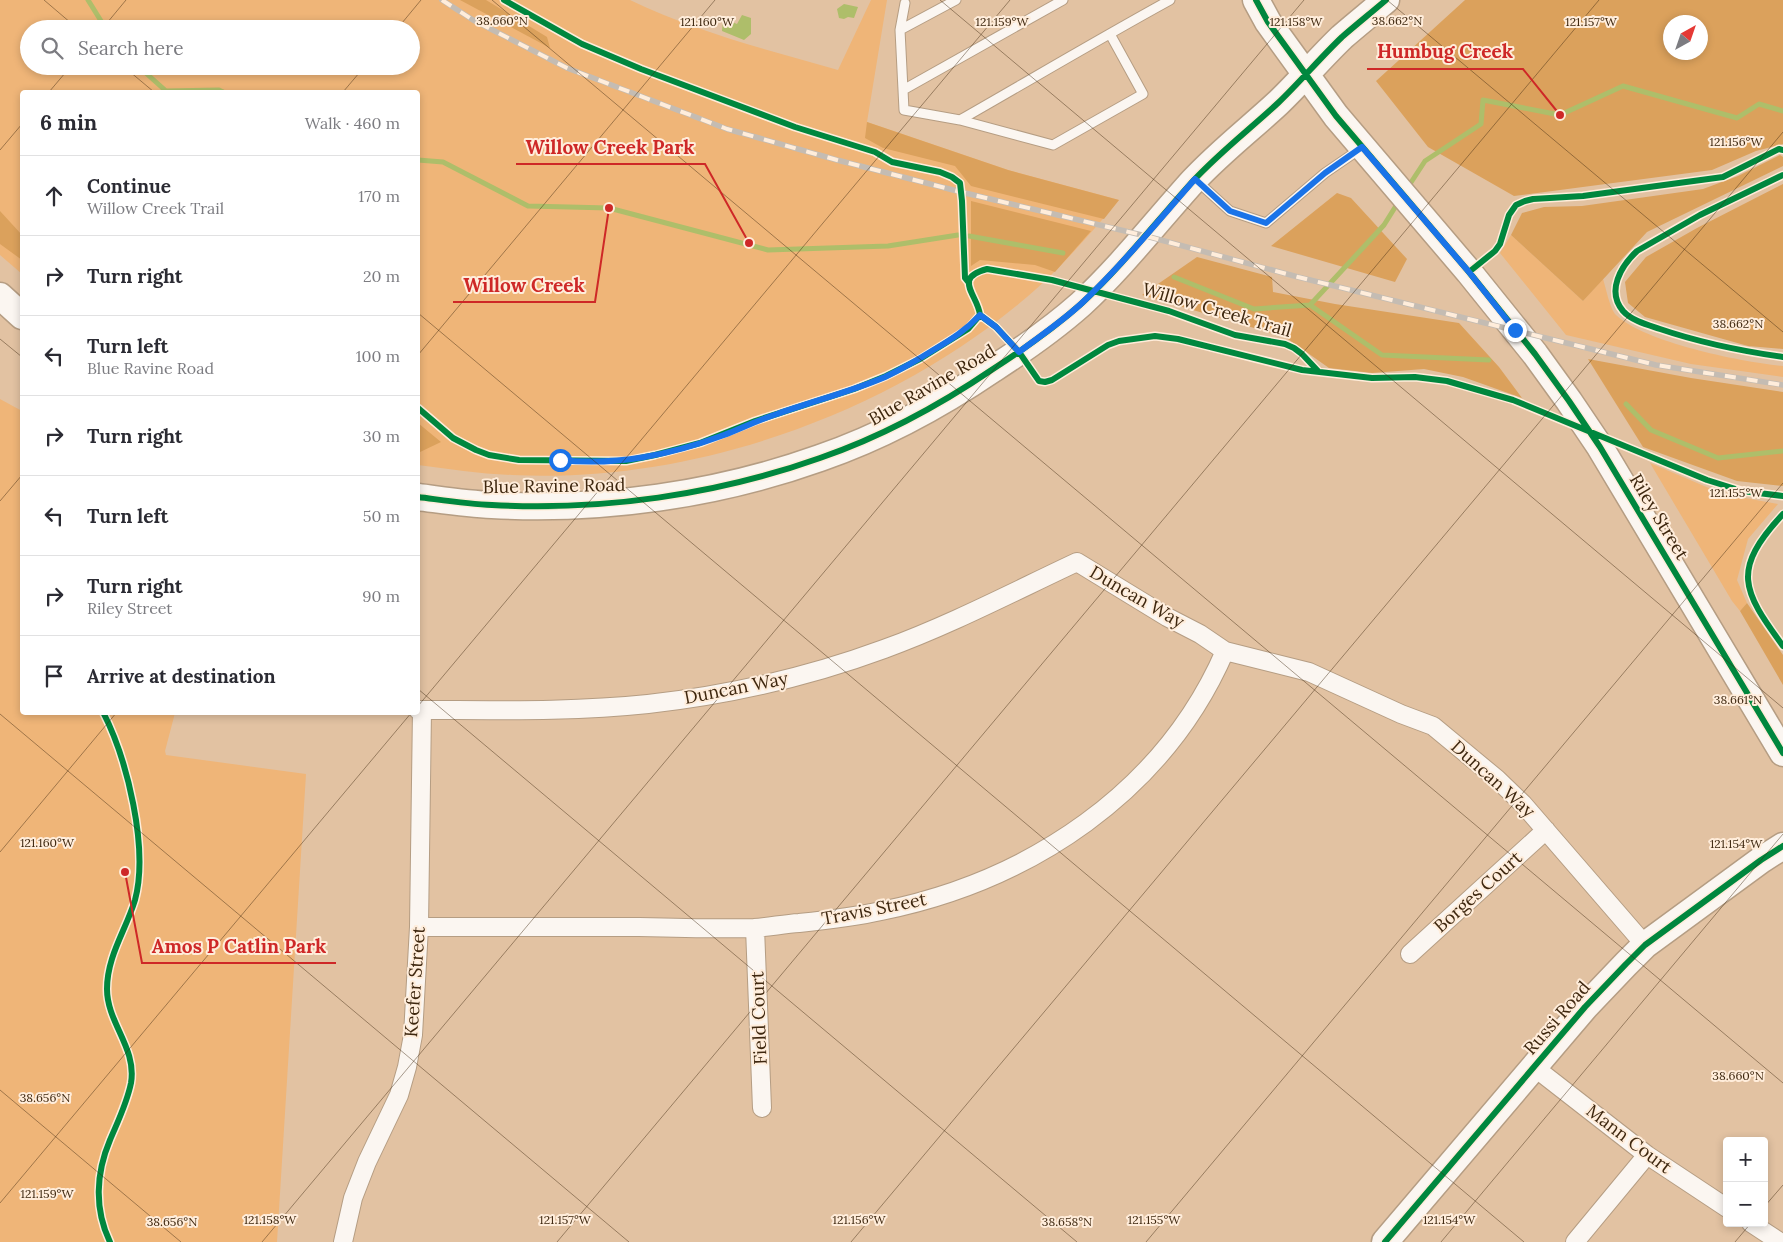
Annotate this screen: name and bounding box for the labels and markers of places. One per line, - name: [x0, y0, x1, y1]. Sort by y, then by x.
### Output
- callout: Humbug Creek: [1367, 35, 1523, 69]
- callout: Willow Creek Park: [516, 130, 705, 164]
- callout: Willow Creek: [453, 268, 595, 302]
- callout: Amos P Catlin Park: [142, 929, 336, 963]

